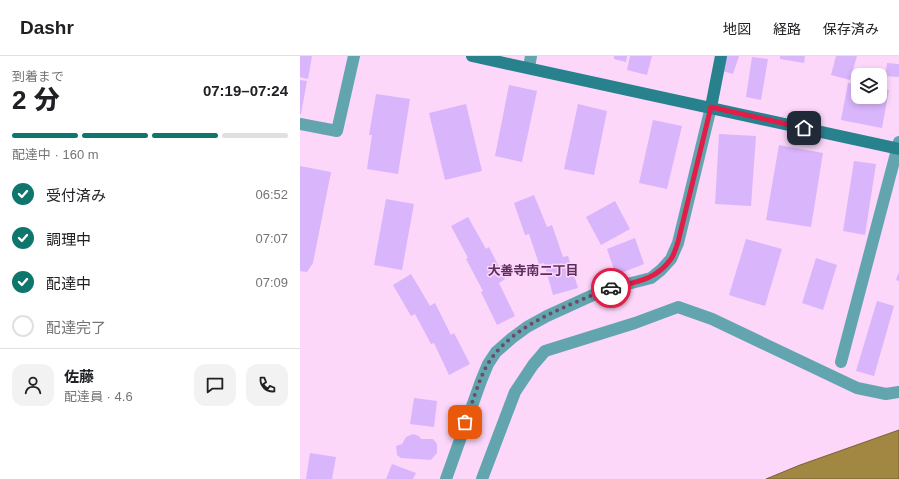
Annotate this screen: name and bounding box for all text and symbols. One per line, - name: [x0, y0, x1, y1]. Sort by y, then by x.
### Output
- text: Dashr: [20, 17, 74, 38]
- text: 地図: [723, 21, 751, 37]
- text: 経路: [773, 21, 801, 37]
- text: 保存済み: [823, 21, 879, 37]
- map controls: [851, 68, 887, 104]
- button: layers: [851, 68, 887, 104]
- text: 到着まで: [12, 69, 64, 84]
- text: 07:19–07:24: [203, 82, 288, 99]
- text: 2 分: [12, 85, 60, 115]
- pin: [787, 111, 821, 145]
- icon: home: [793, 117, 815, 139]
- text: 配達中 · 160 m: [12, 147, 99, 162]
- icon: check: [12, 183, 34, 205]
- text: 受付済み: [46, 187, 106, 204]
- text: 06:52: [255, 187, 288, 202]
- icon: check: [12, 227, 34, 249]
- text: 調理中: [46, 231, 91, 248]
- text: 07:07: [255, 231, 288, 246]
- district label: 大善寺南二丁目: [487, 263, 579, 278]
- courier: [591, 268, 631, 308]
- icon: check: [12, 271, 34, 293]
- text: 配達中: [46, 275, 91, 292]
- text: 07:09: [255, 275, 288, 290]
- icon: car: [600, 277, 622, 299]
- text: 配達完了: [46, 319, 106, 336]
- button: person: [12, 364, 54, 406]
- button: chat: [194, 364, 236, 406]
- button: phone: [246, 364, 288, 406]
- text: 佐藤: [64, 368, 94, 385]
- text: 配達員 · 4.6: [64, 389, 133, 404]
- pin: [448, 405, 482, 439]
- icon: bag: [454, 411, 476, 433]

